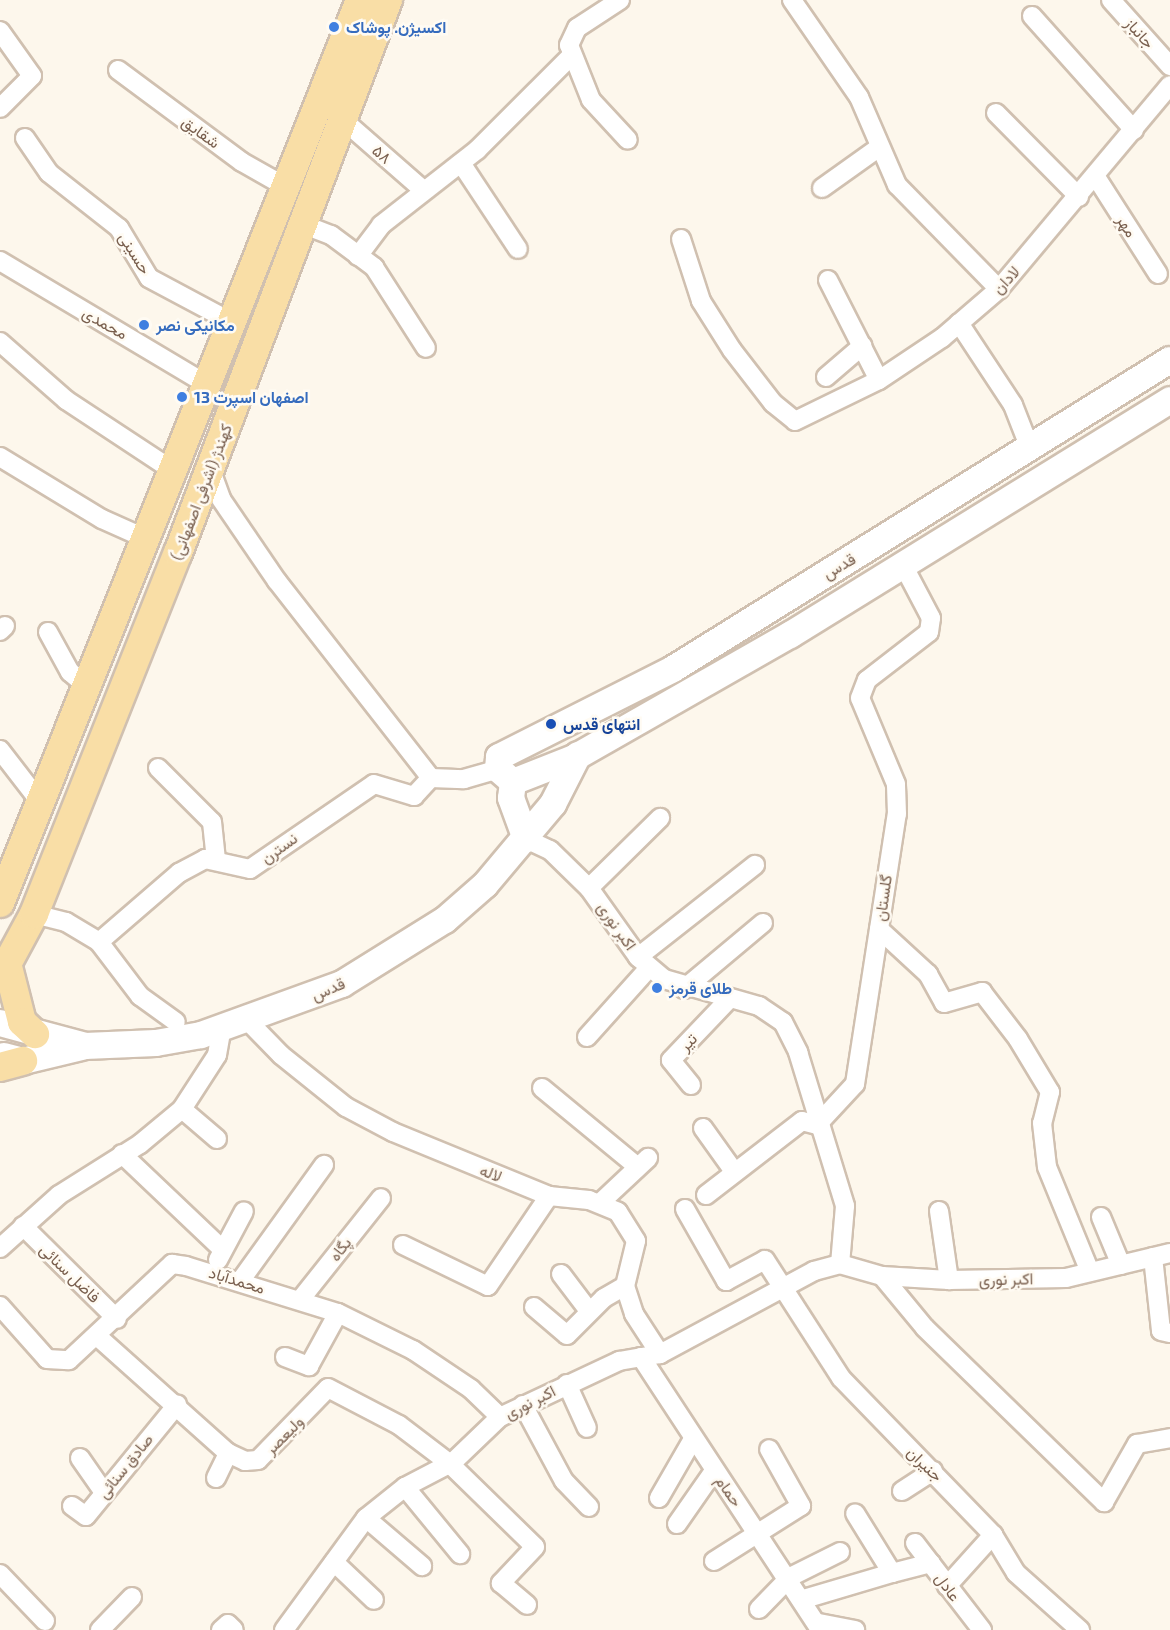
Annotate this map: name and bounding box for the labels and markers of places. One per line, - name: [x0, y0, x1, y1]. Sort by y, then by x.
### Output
- place label: اکسیژن. پوشاک: [346, 17, 446, 37]
- marker: اکسیژن. پوشاک: [327, 20, 341, 34]
- place label: مکانیکی نصر: [156, 315, 235, 335]
- marker: مکانیکی نصر: [137, 318, 151, 332]
- place label: اصفهان اسپرت 13: [194, 387, 309, 407]
- marker: اصفهان اسپرت 13: [175, 390, 189, 404]
- place label: انتهای قدس: [563, 714, 640, 734]
- marker: انتهای قدس: [544, 717, 558, 731]
- place label: طلای قرمز: [669, 978, 732, 998]
- marker: طلای قرمز: [650, 981, 664, 995]

